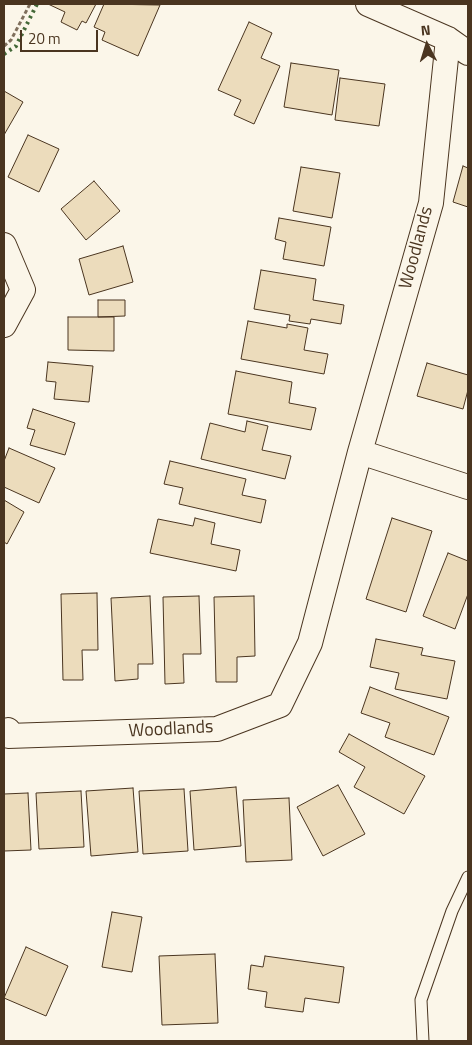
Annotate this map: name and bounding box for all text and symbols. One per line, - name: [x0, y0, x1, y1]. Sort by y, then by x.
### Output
- text: N: [420, 19, 431, 40]
- scale bar: [22, 20, 100, 52]
- north arrow: [402, 20, 452, 70]
- text: 20 m: [28, 27, 61, 50]
- street label: Woodlands: [396, 204, 438, 292]
- street label: Woodlands: [128, 717, 214, 743]

